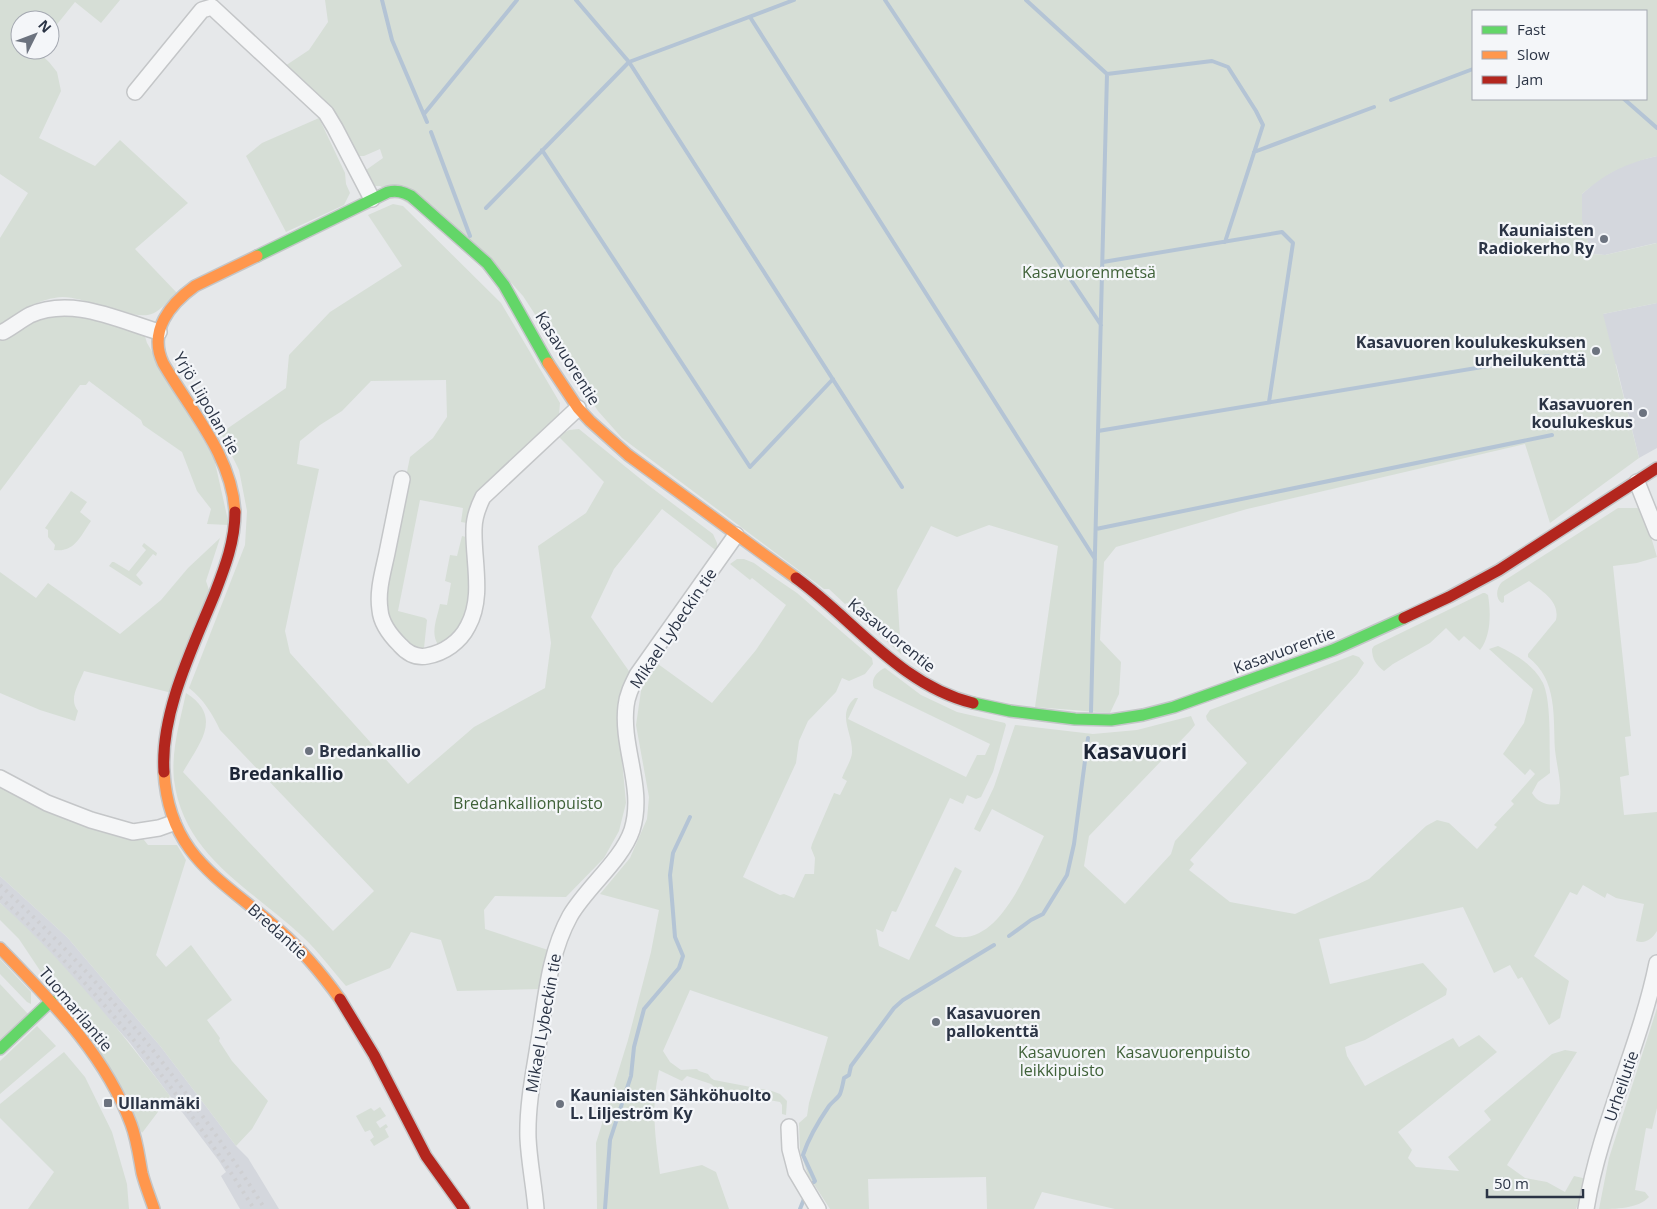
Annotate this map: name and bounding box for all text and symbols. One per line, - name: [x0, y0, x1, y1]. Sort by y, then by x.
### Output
- north arrow: [10, 10, 60, 60]
- legend: [1472, 10, 1647, 100]
- text: N: [34, 15, 56, 37]
- text: Fast: [1517, 19, 1546, 39]
- text: Slow: [1517, 44, 1550, 64]
- text: Jam: [1515, 69, 1543, 89]
- place label: Kauniaisten Radiokerho Ry: [1478, 219, 1595, 259]
- marker: Kauniaisten Radiokerho Ry: [1598, 233, 1610, 245]
- park label: Kasavuorenmetsä: [1022, 261, 1156, 283]
- street label: Kasavuorentie: [530, 307, 606, 409]
- place label: Kasavuoren koulukeskuksen urheilukenttä: [1356, 331, 1586, 371]
- marker: Kasavuoren koulukeskuksen urheilukenttä: [1590, 345, 1602, 357]
- street label: Yrjö Liipolan tie: [169, 348, 245, 458]
- place label: Kasavuoren koulukeskus: [1532, 393, 1633, 433]
- marker: Kasavuoren koulukeskus: [1637, 407, 1649, 419]
- street label: Mikael Lybeckin tie: [624, 563, 722, 693]
- street label: Kasavuorentie: [844, 593, 940, 677]
- street label: Kasavuorentie: [1230, 621, 1338, 679]
- district label: Kasavuori: [1083, 737, 1187, 765]
- place label: Bredankallio: [319, 740, 421, 762]
- marker: Bredankallio: [303, 745, 315, 757]
- district label: Bredankallio: [229, 761, 343, 785]
- park label: Bredankallionpuisto: [453, 792, 603, 814]
- street label: Bredantie: [243, 898, 313, 964]
- street label: Mikael Lybeckin tie: [520, 952, 566, 1094]
- street label: Tuomarilantie: [34, 962, 118, 1056]
- place label: Kasavuoren pallokenttä: [946, 1002, 1041, 1042]
- marker: Kasavuoren pallokenttä: [930, 1016, 942, 1028]
- park label: Kasavuoren leikkipuisto: [1018, 1041, 1106, 1081]
- park label: Kasavuorenpuisto: [1116, 1041, 1250, 1063]
- street label: Urheilutie: [1599, 1048, 1643, 1124]
- place label: Kauniaisten Sähköhuolto L. Liljeström Ky: [570, 1084, 771, 1124]
- place label: Ullanmäki: [118, 1092, 200, 1114]
- marker: Ullanmäki: [102, 1097, 114, 1109]
- marker: Kauniaisten Sähköhuolto L. Liljeström Ky: [554, 1098, 566, 1110]
- scale bar: [1487, 1166, 1583, 1198]
- text: 50 m: [1494, 1173, 1529, 1193]

